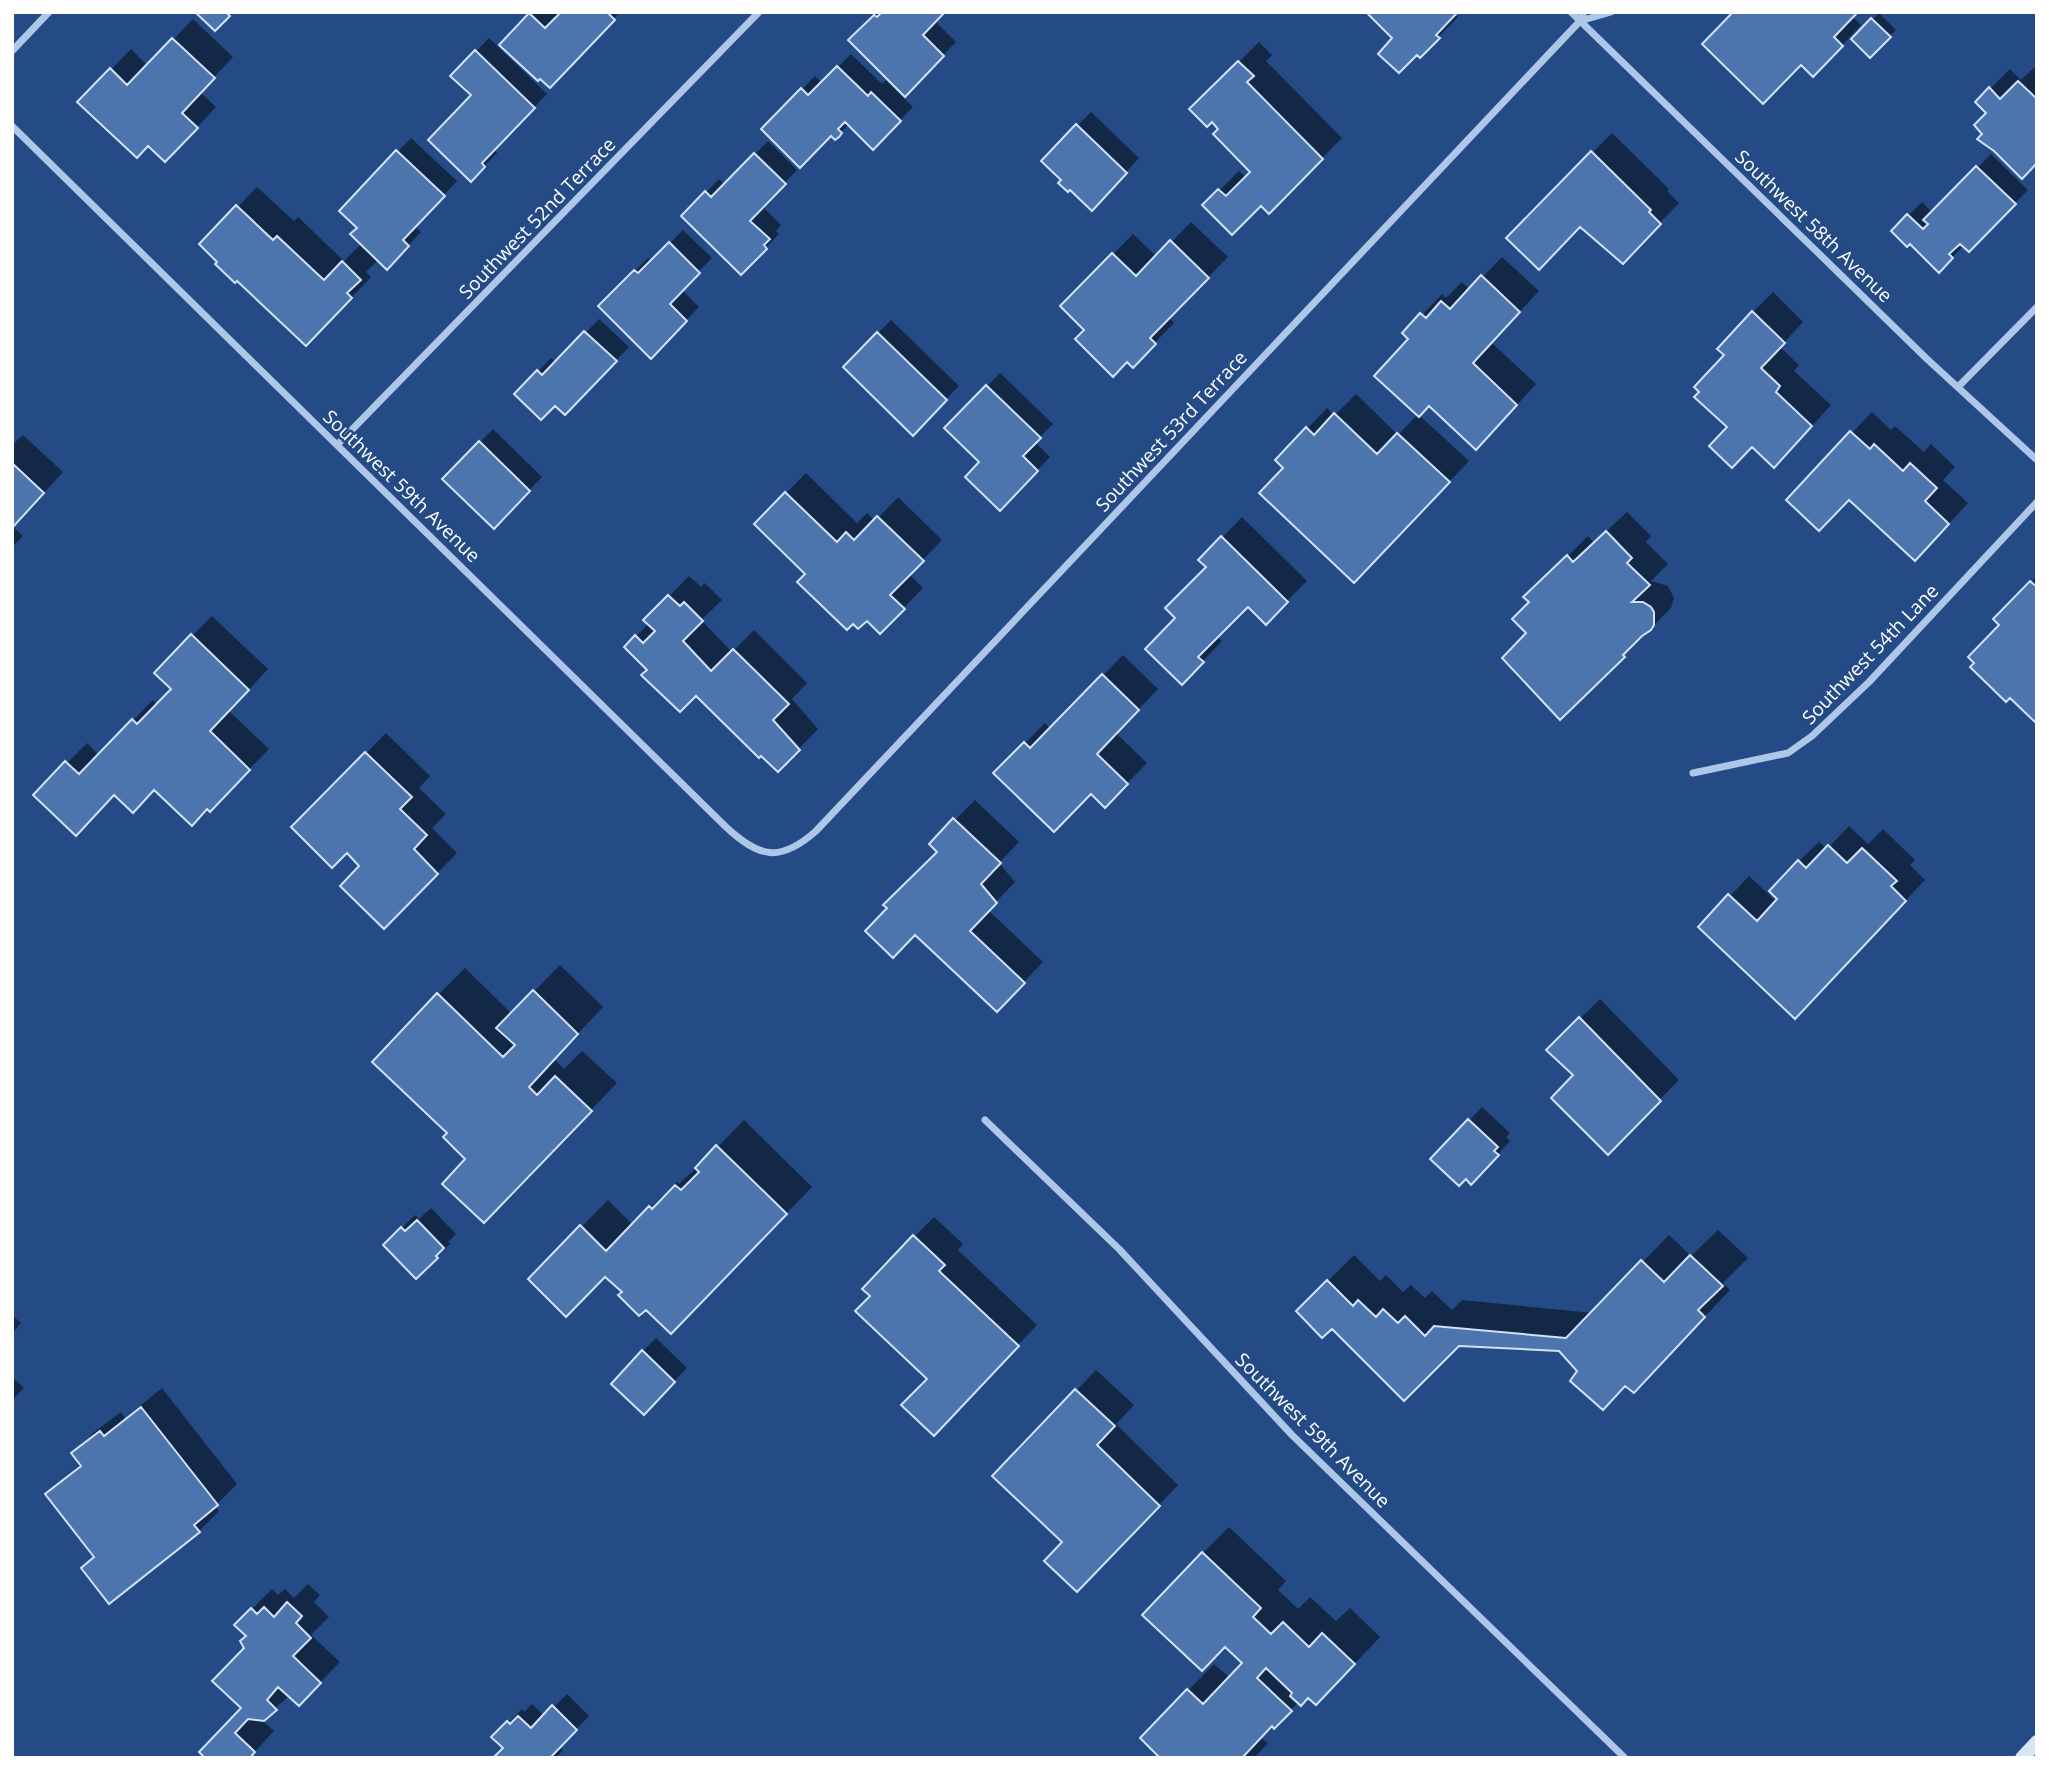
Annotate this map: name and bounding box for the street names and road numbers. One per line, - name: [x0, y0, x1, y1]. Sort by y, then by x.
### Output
- street label: Southwest 52nd Terrace: [453, 132, 621, 304]
- street label: Southwest 58th Avenue: [1730, 144, 1898, 308]
- street label: Southwest 53rd Terrace: [1089, 345, 1253, 517]
- street label: Southwest 59th Avenue: [318, 404, 486, 568]
- street label: Southwest 54th Lane: [1796, 578, 1944, 730]
- street label: Southwest 59th Avenue: [1230, 1347, 1396, 1513]

